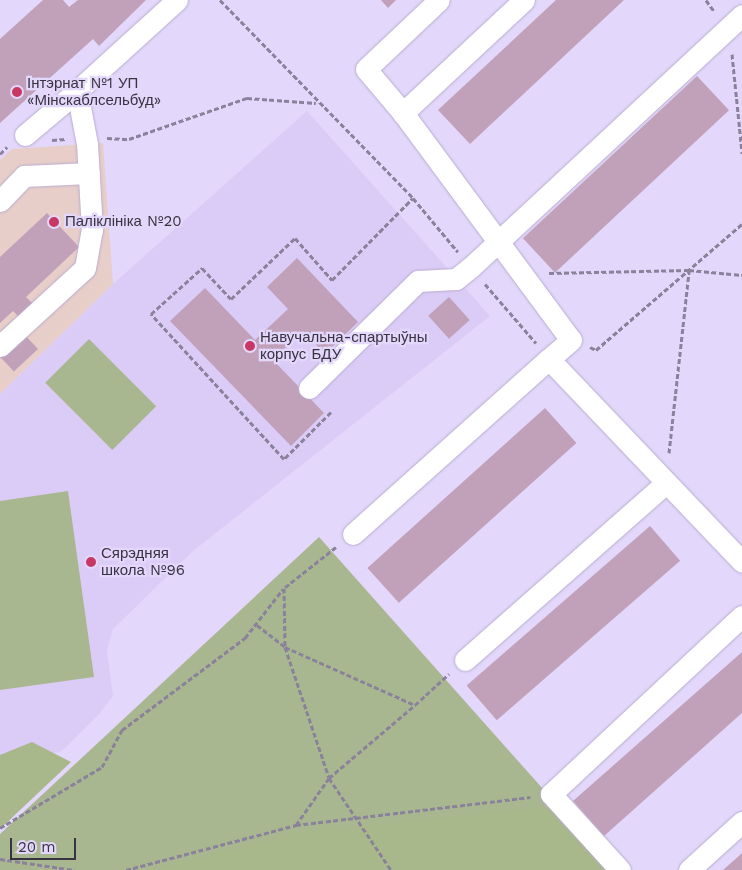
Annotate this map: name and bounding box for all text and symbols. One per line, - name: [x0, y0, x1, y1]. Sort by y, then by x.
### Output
- place label: Інтэрнат №1 УП «Мінскаблсельбуд»: [27, 74, 161, 109]
- marker: Інтэрнат №1 УП «Мінскаблсельбуд»: [11, 86, 23, 98]
- place label: Паліклініка №20: [65, 213, 181, 231]
- marker: Паліклініка №20: [47, 215, 61, 229]
- place label: Навучальна-спартыўны корпус БДУ: [260, 328, 428, 363]
- marker: Навучальна-спартыўны корпус БДУ: [244, 340, 256, 352]
- place label: Сярэдняя школа №96: [101, 544, 185, 579]
- marker: Сярэдняя школа №96: [85, 556, 97, 568]
- scale bar: [12, 828, 79, 860]
- text: 20 m: [18, 838, 56, 856]

